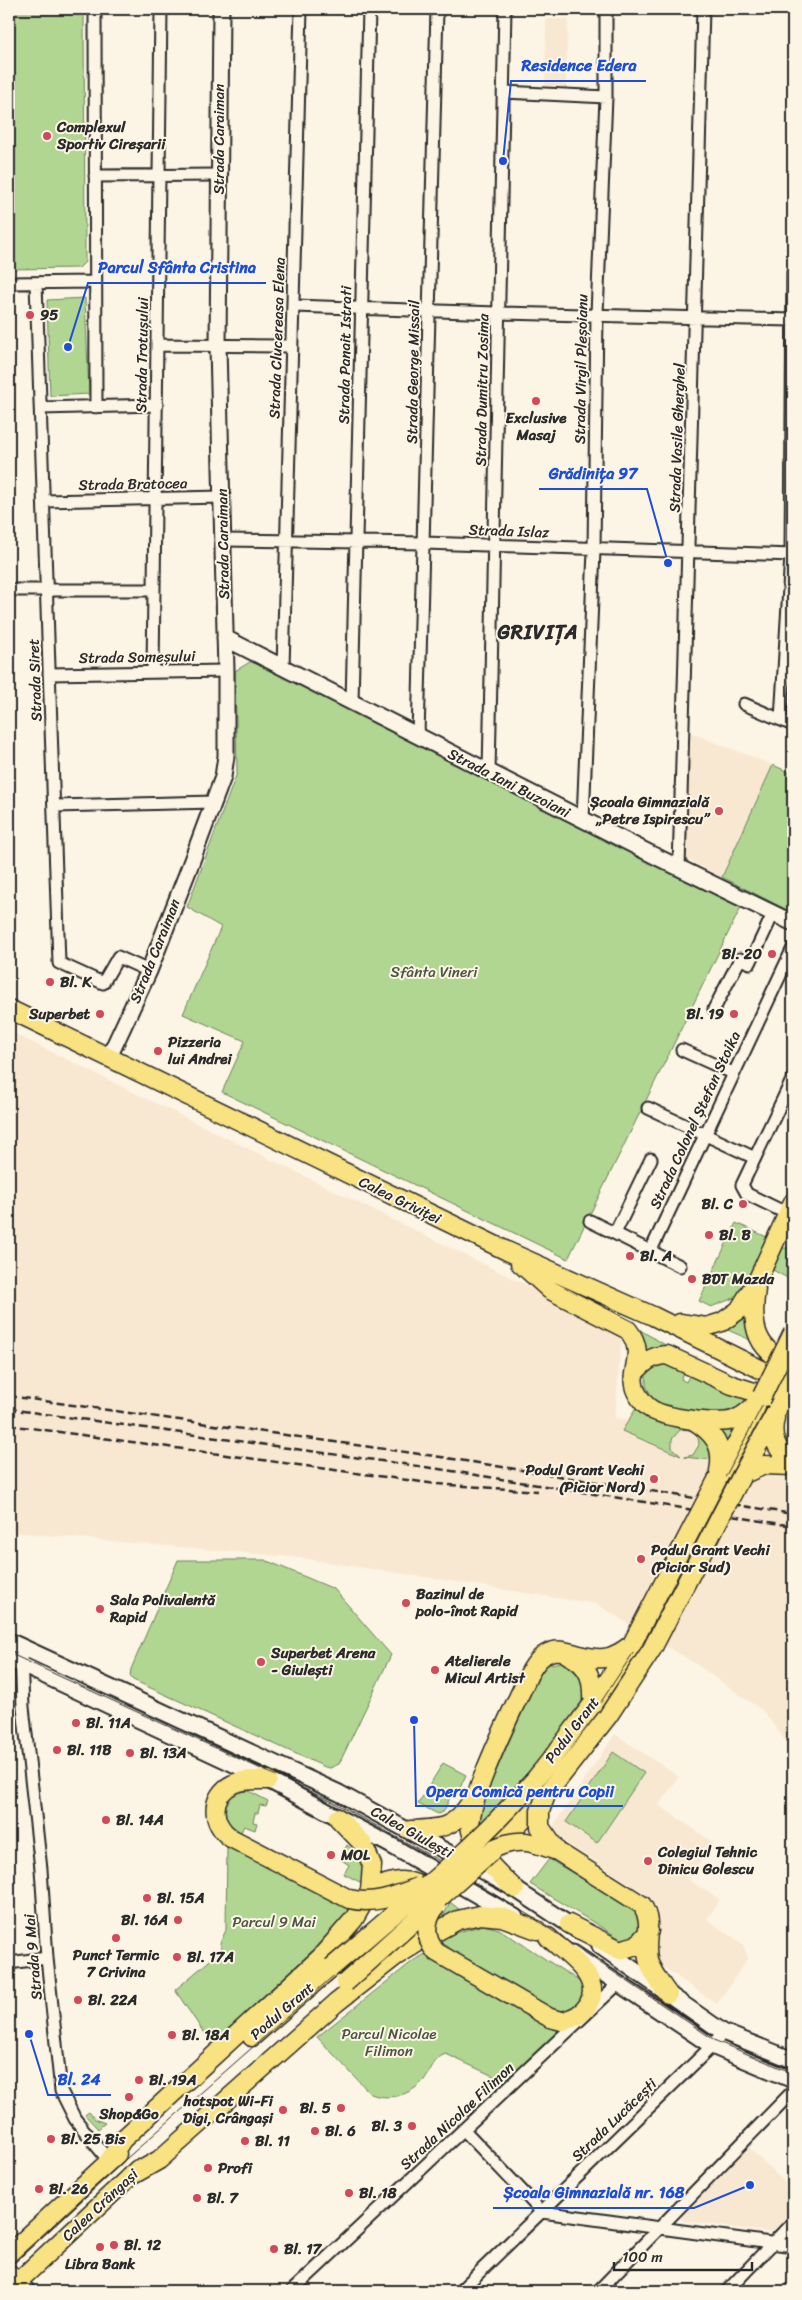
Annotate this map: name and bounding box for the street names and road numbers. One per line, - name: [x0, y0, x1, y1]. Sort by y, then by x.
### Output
- street label: Strada Caraiman: [206, 84, 232, 194]
- street label: Strada Clucereasa Elena: [261, 256, 293, 419]
- street label: Strada Panait Istrati: [331, 285, 359, 424]
- street label: Strada Virgil Pleșoianu: [567, 294, 595, 444]
- street label: Strada Trotușului: [128, 296, 156, 413]
- street label: Strada George Missail: [399, 299, 427, 444]
- street label: Strada Dumitru Zosima: [468, 313, 496, 467]
- street label: Strada Vasile Gherghel: [661, 362, 693, 513]
- street label: Strada Bratocea: [78, 470, 188, 498]
- street label: Strada Caraiman: [209, 488, 237, 600]
- street label: Strada Islaz: [468, 517, 551, 545]
- street label: Strada Siret: [21, 638, 49, 722]
- street label: Strada Someșului: [79, 643, 196, 671]
- street label: Strada Iani Buzoiani: [443, 741, 576, 826]
- street label: Strada Caraiman: [122, 895, 188, 1007]
- street label: Strada Colonel Ștefan Stoika: [642, 1026, 748, 1213]
- street label: Calea Griviței: [354, 1169, 446, 1232]
- street label: Podul Grant: [538, 1690, 606, 1769]
- street label: Calea Giulești: [366, 1799, 459, 1866]
- street label: Strada 9 Mai: [16, 1912, 50, 2001]
- street label: Podul Grant: [244, 1975, 320, 2047]
- street label: Strada Nicolae Filimon: [394, 2056, 520, 2176]
- street label: Strada Lucăcești: [565, 2071, 664, 2168]
- street label: Calea Crângași: [55, 2162, 145, 2248]

